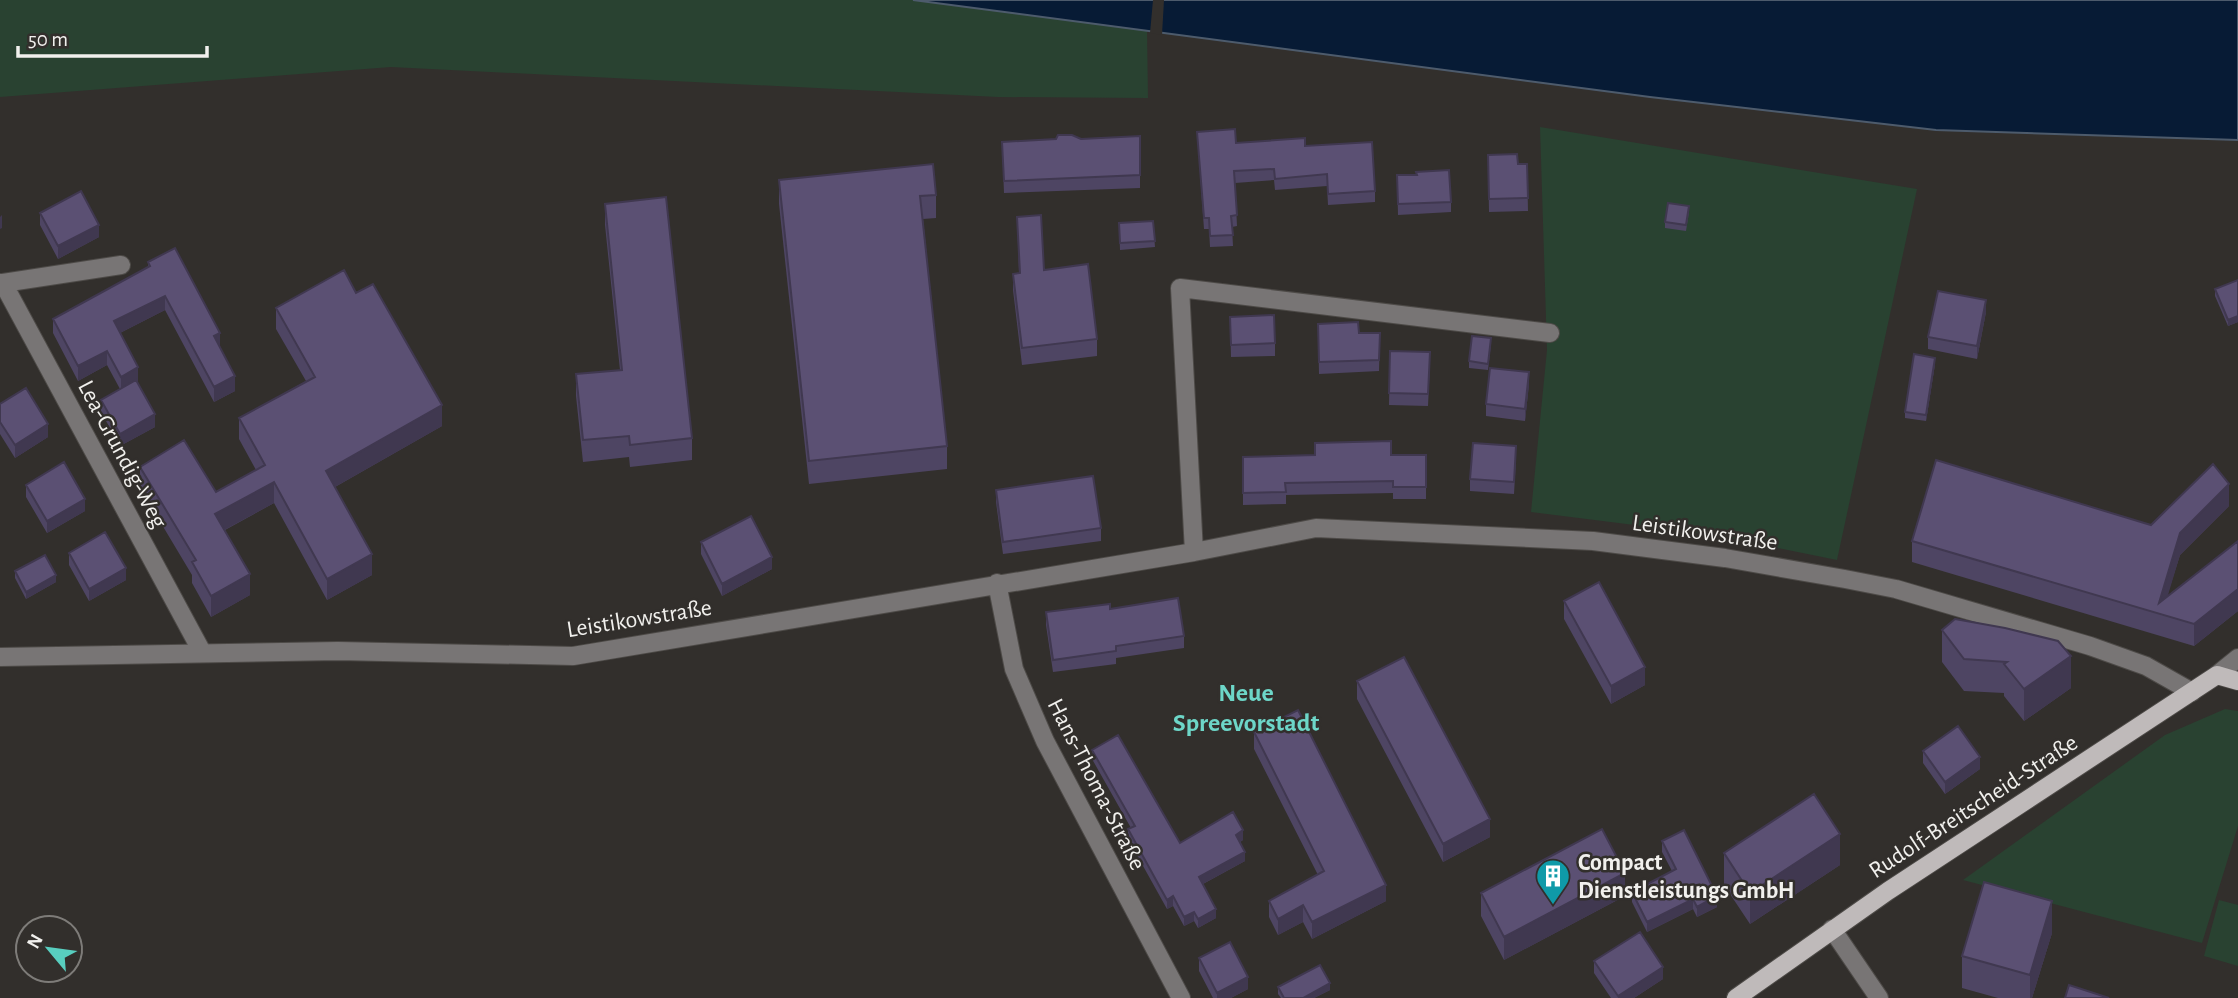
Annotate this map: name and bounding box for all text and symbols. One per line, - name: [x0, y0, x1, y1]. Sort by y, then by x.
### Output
- scale bar: [18, 14, 206, 58]
- text: 50 m: [28, 29, 68, 50]
- street label: Lea-Grundig-Weg: [73, 377, 171, 533]
- street label: Leistikowstraße: [1631, 511, 1779, 555]
- street label: Leistikowstraße: [565, 596, 713, 642]
- district label: Neue Spreevorstadt: [1173, 680, 1320, 736]
- street label: Hans-Thoma-Straße: [1043, 695, 1150, 874]
- street label: Rudolf-Breitscheid-Straße: [1865, 731, 2082, 883]
- place label: Compact Dienstleistungs GmbH: [1578, 851, 1795, 903]
- building icon: Compact Dienstleistungs GmbH: [1534, 857, 1572, 906]
- north arrow: [14, 914, 84, 984]
- text: N: [24, 931, 47, 952]

